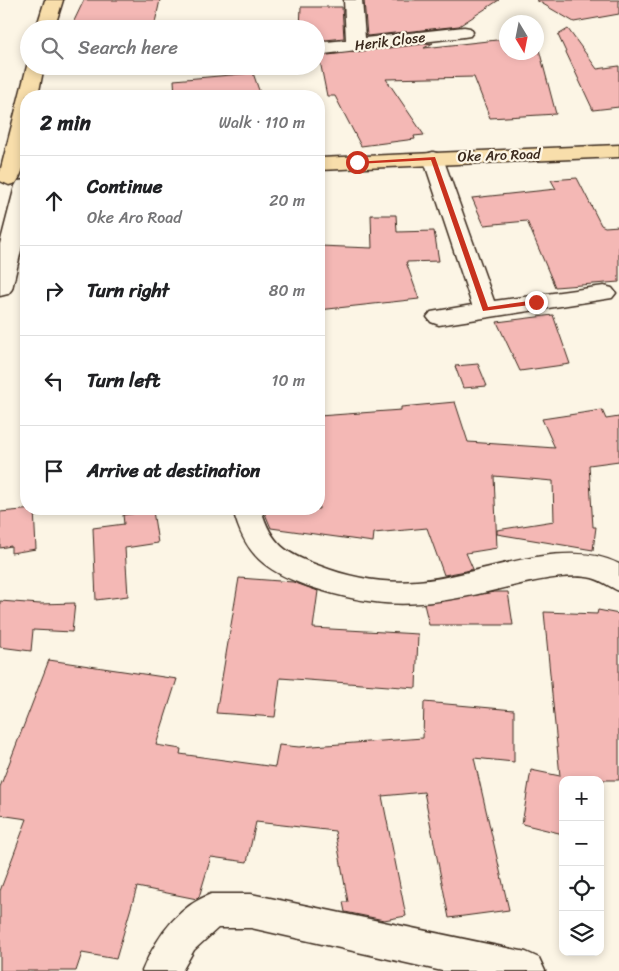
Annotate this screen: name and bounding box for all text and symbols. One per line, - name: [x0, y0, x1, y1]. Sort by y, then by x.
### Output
- north arrow: [499, 15, 544, 60]
- search box: [20, 20, 325, 75]
- street label: Herik Close: [353, 25, 427, 58]
- text: Search here: [78, 31, 178, 64]
- icon: search: [38, 34, 66, 62]
- text: 2 min: [40, 104, 91, 142]
- text: Walk · 110 m: [219, 108, 305, 137]
- street label: Oke Aro Road: [457, 142, 542, 169]
- route start: [346, 151, 369, 174]
- text: Continue: [87, 170, 163, 203]
- text: 20 m: [269, 186, 305, 215]
- icon: ahead: [40, 187, 68, 215]
- text: Oke Aro Road: [87, 203, 182, 232]
- text: Turn right: [87, 274, 169, 307]
- text: 80 m: [269, 276, 305, 305]
- icon: right: [40, 277, 68, 305]
- route end: [525, 291, 548, 314]
- text: Turn left: [87, 364, 160, 397]
- text: 10 m: [272, 366, 305, 395]
- icon: left: [40, 367, 68, 395]
- text: Arrive at destination: [87, 454, 260, 487]
- icon: arrive: [40, 457, 68, 485]
- map controls: [559, 776, 604, 956]
- button: +: [559, 776, 604, 821]
- button: −: [559, 821, 604, 866]
- button: locate: [559, 866, 604, 911]
- button: layers: [559, 911, 604, 956]

